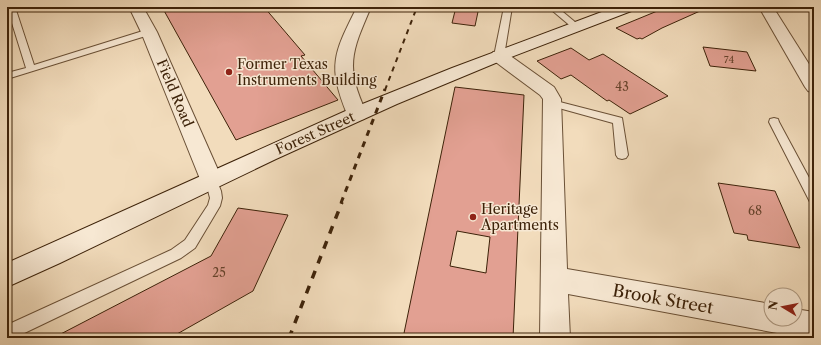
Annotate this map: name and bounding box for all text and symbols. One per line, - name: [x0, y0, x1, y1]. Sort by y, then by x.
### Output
- house number: 74: [724, 53, 734, 66]
- place label: Former Texas Instruments Building: [237, 55, 377, 89]
- street label: Field Road: [153, 56, 198, 130]
- marker: Former Texas Instruments Building: [224, 67, 234, 77]
- house number: 43: [615, 79, 629, 94]
- street label: Forest Street: [273, 107, 358, 159]
- place label: Heritage Apartments: [480, 200, 559, 234]
- house number: 68: [748, 203, 762, 218]
- marker: Heritage Apartments: [468, 212, 478, 222]
- house number: 25: [212, 265, 226, 280]
- street label: Brook Street: [611, 280, 715, 318]
- north arrow: [763, 287, 803, 327]
- text: N: [765, 299, 781, 311]

